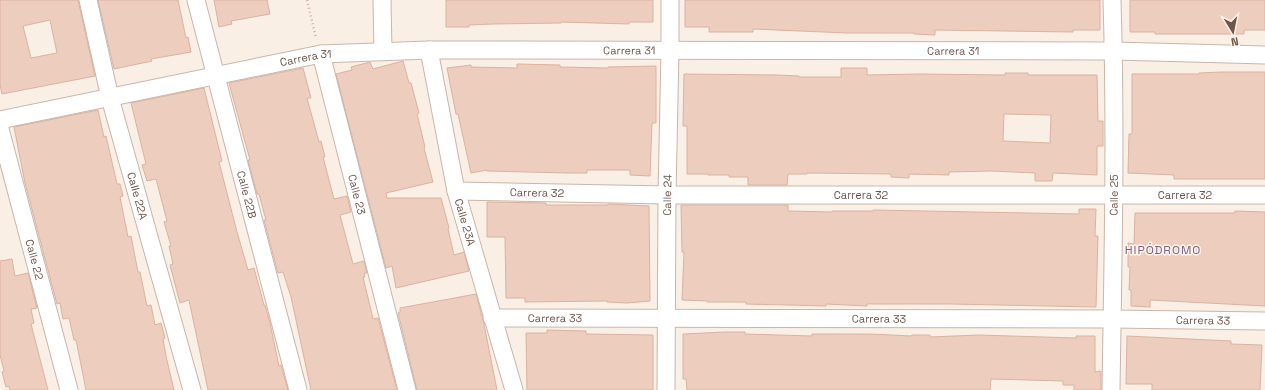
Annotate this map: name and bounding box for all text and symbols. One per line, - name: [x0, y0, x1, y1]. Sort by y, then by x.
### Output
- north arrow: [1213, 12, 1253, 52]
- text: N: [1230, 34, 1240, 49]
- street label: Carrera 31: [603, 43, 655, 57]
- street label: Carrera 31: [927, 44, 979, 58]
- street label: Carrera 31: [279, 47, 332, 69]
- street label: Calle 22B: [234, 169, 260, 220]
- street label: Calle 22A: [124, 171, 151, 221]
- street label: Calle 23: [345, 173, 369, 217]
- street label: Calle 24: [660, 174, 674, 216]
- street label: Calle 25: [1107, 174, 1121, 216]
- street label: Carrera 32: [510, 185, 565, 200]
- street label: Carrera 32: [834, 188, 889, 202]
- street label: Carrera 32: [1158, 188, 1213, 202]
- street label: Calle 23A: [452, 197, 479, 247]
- street label: Calle 22: [22, 238, 47, 282]
- district label: HIPÓDROMO: [1125, 242, 1201, 258]
- street label: Carrera 33: [528, 311, 583, 325]
- street label: Carrera 33: [852, 312, 907, 326]
- street label: Carrera 33: [1176, 313, 1231, 328]

